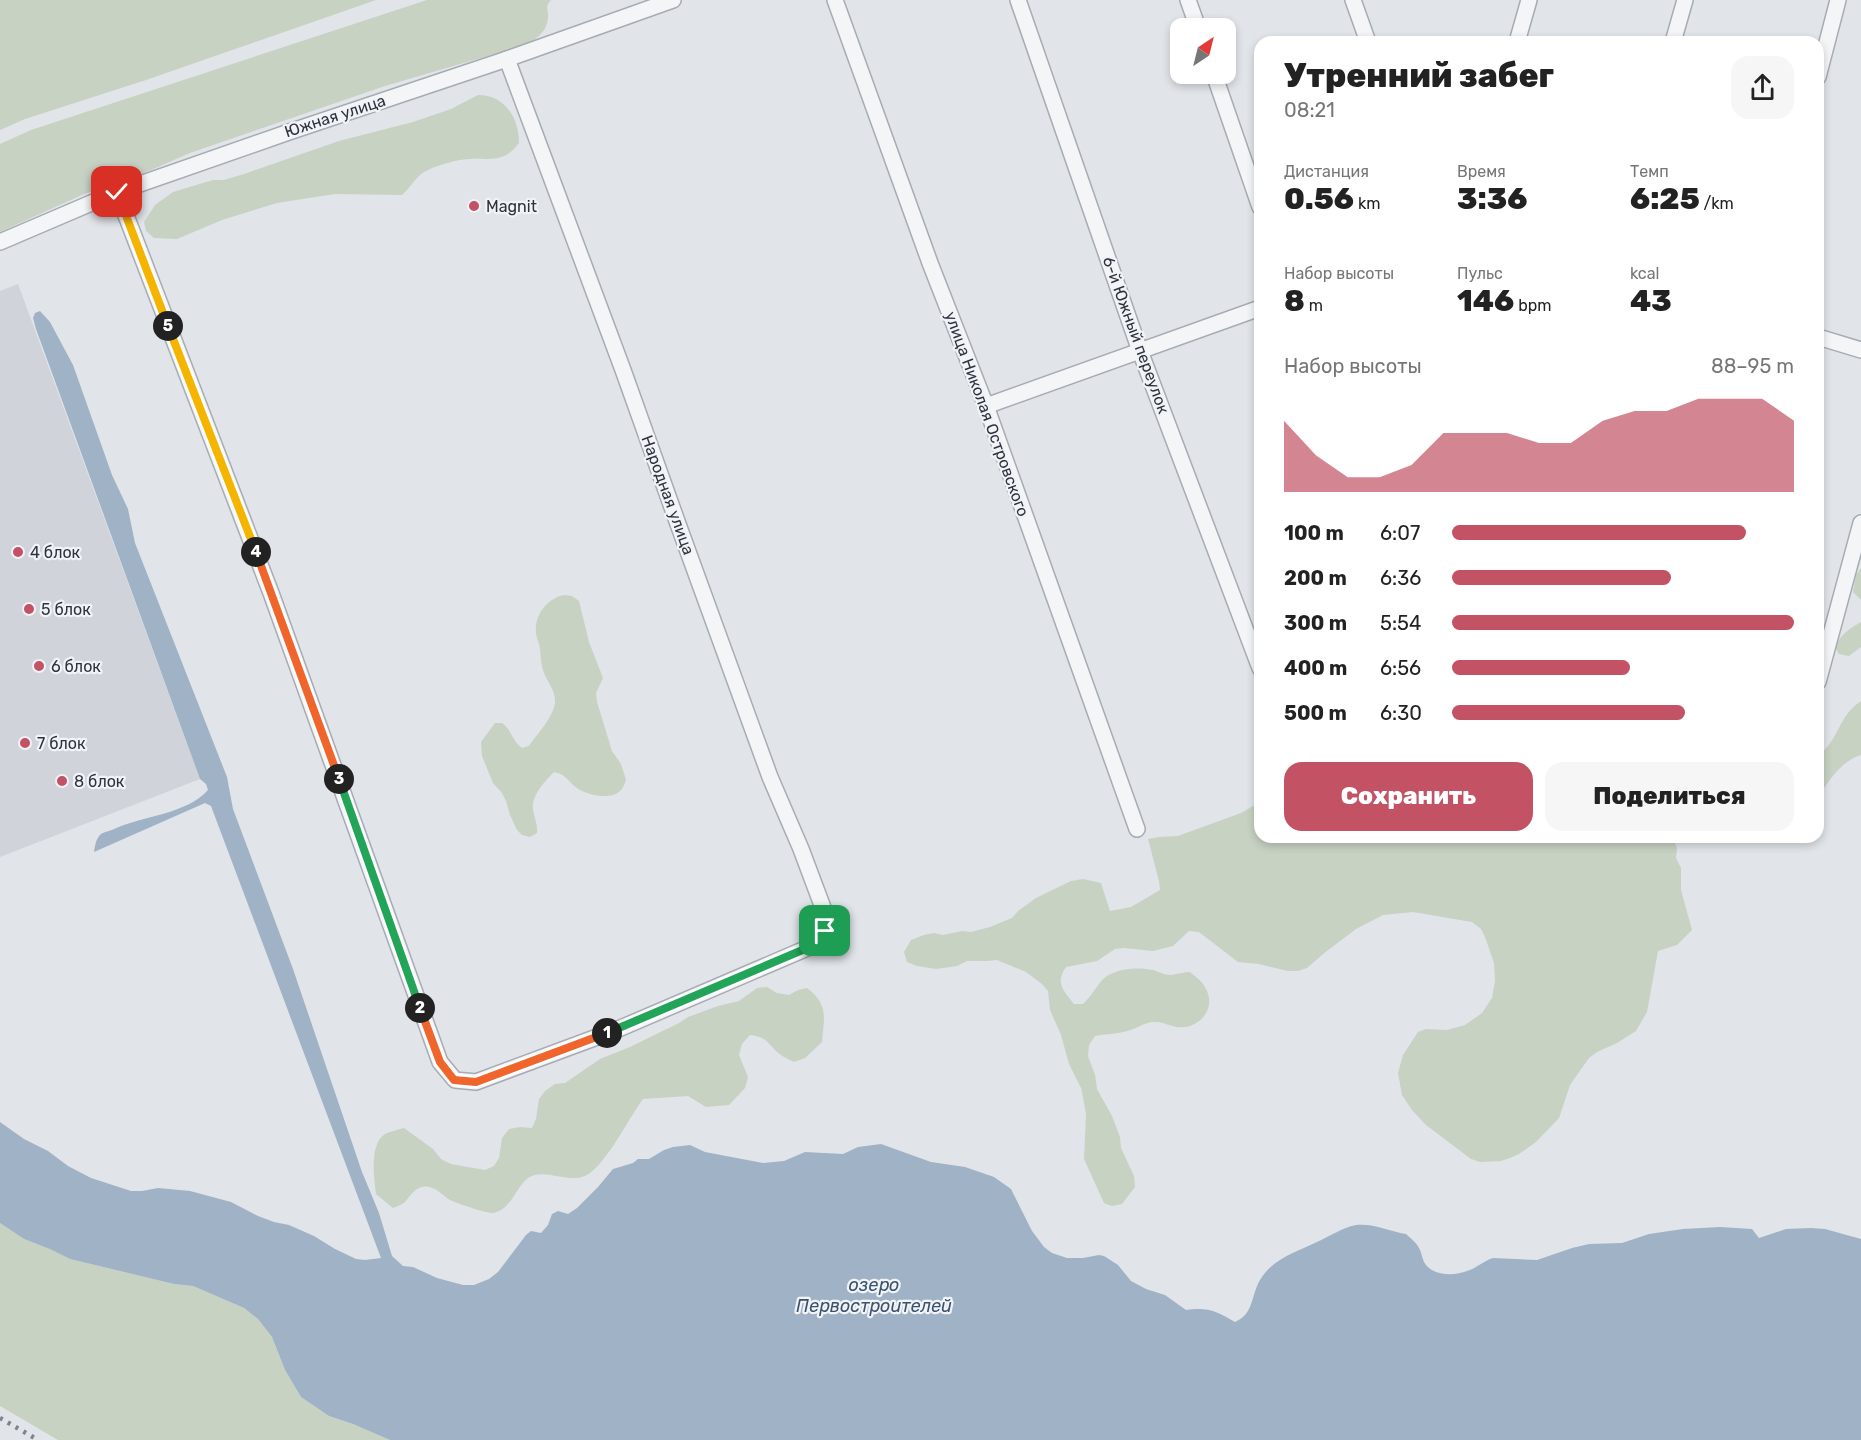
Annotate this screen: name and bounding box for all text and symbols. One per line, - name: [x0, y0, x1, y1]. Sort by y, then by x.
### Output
- north arrow: [1170, 18, 1236, 84]
- map controls: [1170, 18, 1236, 84]
- text: Утренний забег: [1284, 56, 1554, 95]
- button: share: [1731, 56, 1794, 119]
- street label: Южная улица: [282, 91, 388, 141]
- text: 08:21: [1284, 98, 1335, 122]
- text: Дистанция: [1284, 162, 1369, 181]
- text: Время: [1457, 162, 1506, 181]
- text: Темп: [1630, 162, 1669, 181]
- pin: [91, 166, 142, 217]
- icon: check: [100, 175, 133, 208]
- text: 0.56: [1284, 181, 1354, 217]
- text: 3:36: [1457, 181, 1527, 217]
- text: 6:25: [1630, 181, 1700, 217]
- text: km: [1354, 194, 1380, 213]
- text: /km: [1700, 194, 1734, 213]
- place label: Magnit: [486, 197, 537, 216]
- marker: Magnit: [467, 199, 481, 213]
- street label: 6-й Южный переулок: [1099, 254, 1173, 417]
- text: Набор высоты: [1284, 264, 1394, 283]
- text: Пульс: [1457, 264, 1503, 283]
- text: kcal: [1630, 264, 1659, 283]
- text: 8: [1284, 283, 1305, 319]
- text: 146: [1457, 283, 1514, 319]
- text: 43: [1630, 283, 1672, 319]
- text: m: [1305, 296, 1323, 315]
- text: bpm: [1514, 296, 1551, 315]
- street label: улица Николая Островского: [941, 309, 1033, 519]
- pin: 5: [153, 311, 183, 341]
- text: 5: [163, 316, 173, 335]
- text: Набор высоты: [1284, 354, 1422, 378]
- text: 88–95 m: [1711, 354, 1794, 378]
- street label: Народная улица: [638, 433, 698, 557]
- text: 100 m: [1284, 521, 1344, 545]
- text: 6:07: [1380, 521, 1420, 545]
- pin: 4: [241, 537, 271, 567]
- text: 4: [251, 542, 261, 561]
- place label: 4 блок: [30, 543, 81, 562]
- marker: 4 блок: [11, 545, 25, 559]
- text: 200 m: [1284, 566, 1347, 590]
- text: 6:36: [1380, 566, 1421, 590]
- place label: 5 блок: [41, 600, 91, 619]
- marker: 5 блок: [22, 602, 36, 616]
- text: 300 m: [1284, 611, 1347, 635]
- text: 5:54: [1380, 611, 1421, 635]
- text: 400 m: [1284, 656, 1347, 680]
- text: 6:56: [1380, 656, 1421, 680]
- place label: 6 блок: [51, 657, 101, 676]
- marker: 6 блок: [32, 659, 46, 673]
- text: 500 m: [1284, 701, 1347, 725]
- text: 6:30: [1380, 701, 1422, 725]
- place label: 7 блок: [37, 734, 86, 753]
- marker: 7 блок: [18, 736, 32, 750]
- button: Сохранить: [1284, 762, 1533, 831]
- button: Поделиться: [1545, 762, 1794, 831]
- pin: 3: [324, 764, 354, 794]
- text: 3: [334, 769, 344, 788]
- place label: 8 блок: [74, 772, 125, 791]
- marker: 8 блок: [55, 774, 69, 788]
- pin: [799, 905, 850, 956]
- icon: arrive: [808, 914, 841, 947]
- pin: 2: [405, 993, 435, 1023]
- text: 2: [415, 998, 425, 1017]
- pin: 1: [592, 1018, 622, 1048]
- text: 1: [603, 1023, 611, 1042]
- water label: озеро Первостроителей: [796, 1274, 952, 1317]

